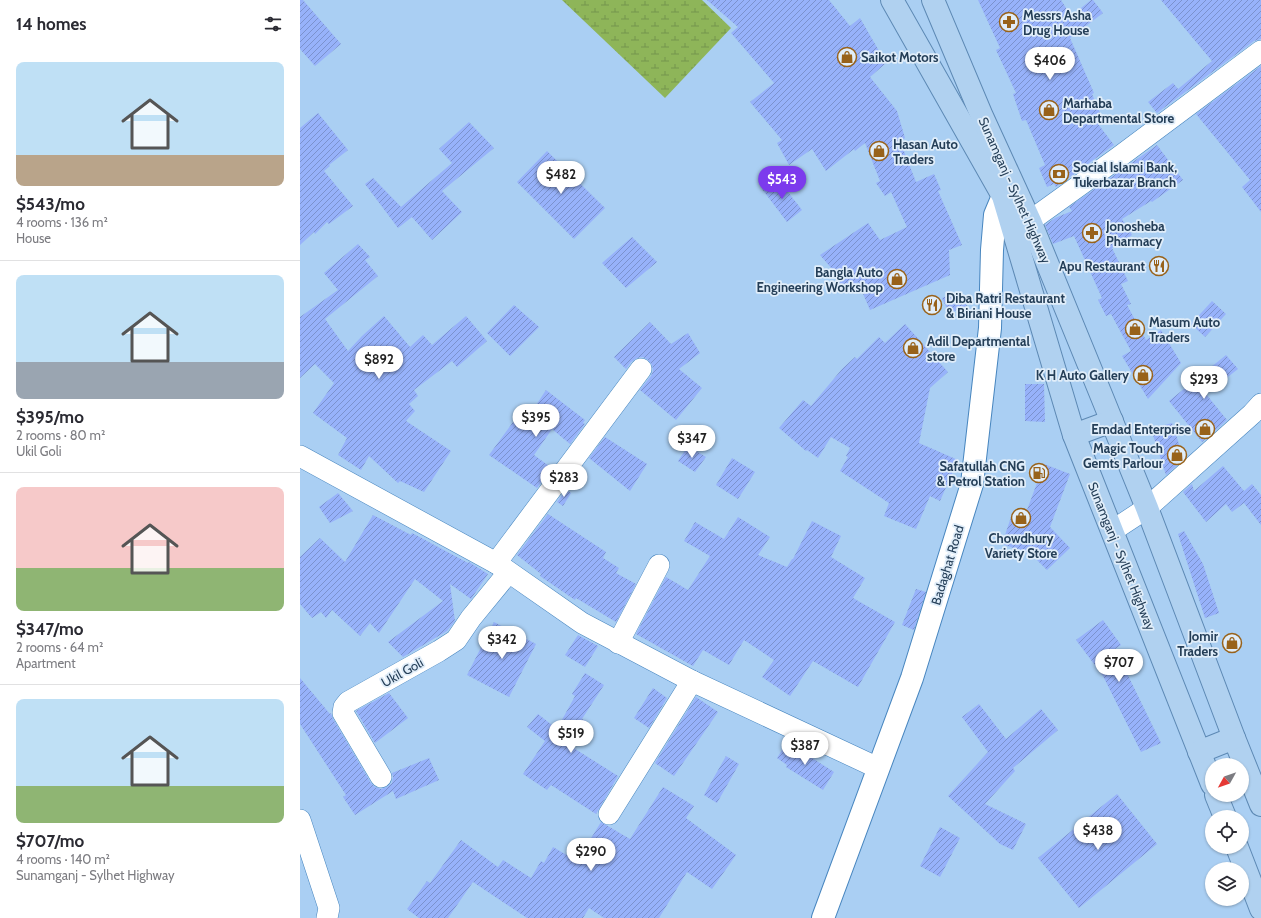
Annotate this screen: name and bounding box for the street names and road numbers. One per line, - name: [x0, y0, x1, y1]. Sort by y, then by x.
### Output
- street label: Sunamganj - Sylhet Highway: [975, 114, 1055, 266]
- street label: Sunamganj - Sylhet Highway: [1084, 480, 1159, 633]
- street label: Badaghat Road: [927, 523, 967, 607]
- street label: Ukil Goli: [378, 654, 426, 690]

